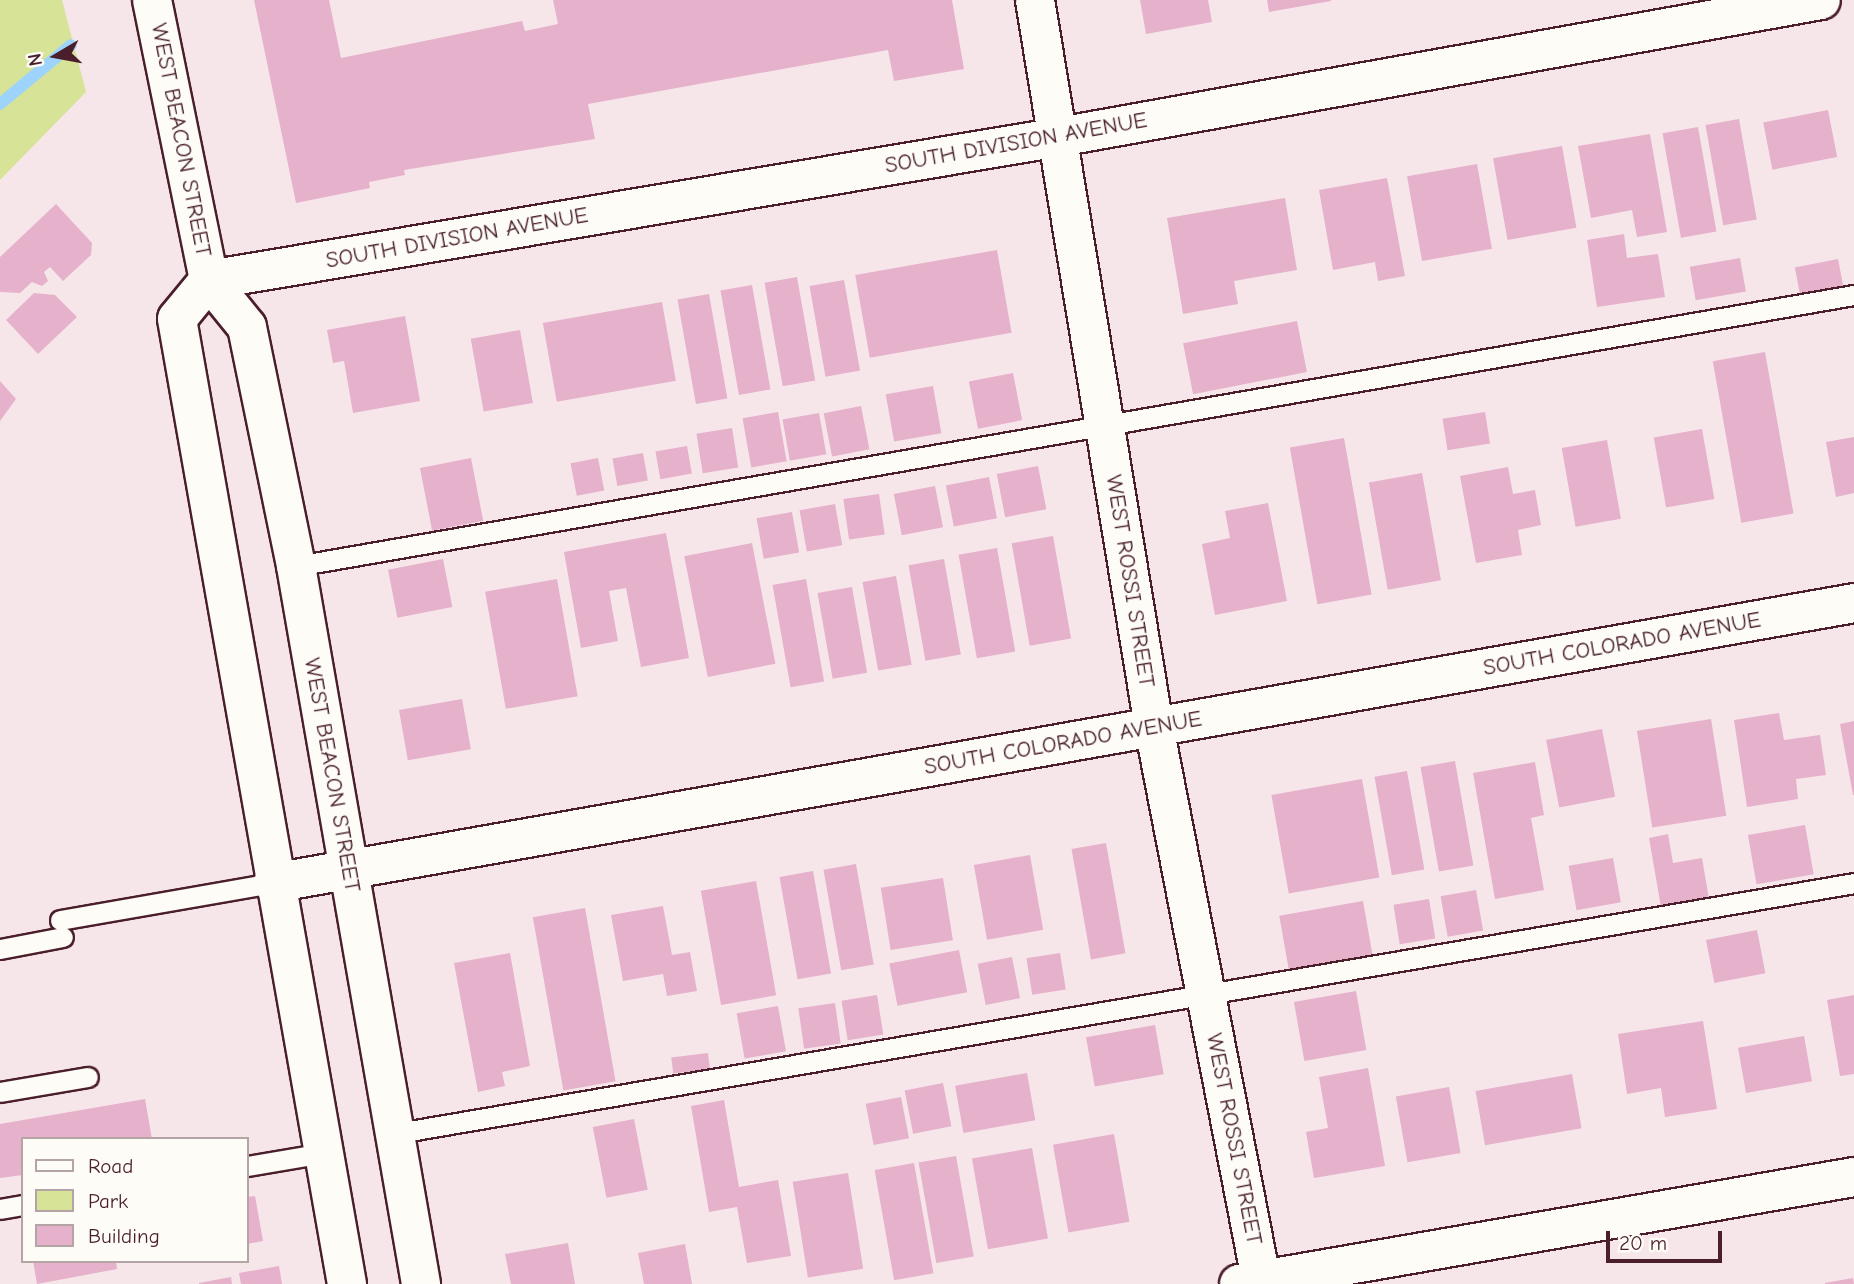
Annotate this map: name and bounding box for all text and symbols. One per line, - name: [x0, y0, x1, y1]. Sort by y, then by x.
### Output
- north arrow: [21, 21, 91, 91]
- street label: WEST BEACON STREET: [145, 21, 217, 259]
- text: N: [23, 52, 47, 68]
- street label: SOUTH DIVISION AVENUE: [883, 106, 1149, 180]
- street label: SOUTH DIVISION AVENUE: [324, 201, 590, 275]
- street label: WEST ROSSI STREET: [1100, 473, 1160, 689]
- street label: SOUTH COLORADO AVENUE: [1481, 606, 1763, 682]
- street label: WEST BEACON STREET: [298, 656, 366, 894]
- street label: SOUTH COLORADO AVENUE: [922, 705, 1204, 781]
- street label: WEST ROSSI STREET: [1200, 1031, 1268, 1247]
- legend: [21, 1137, 248, 1263]
- text: Road: [88, 1154, 133, 1178]
- text: Park: [88, 1189, 128, 1213]
- scale bar: [1609, 1218, 1724, 1262]
- text: Building: [88, 1224, 160, 1248]
- text: 20 m: [1619, 1231, 1667, 1255]

